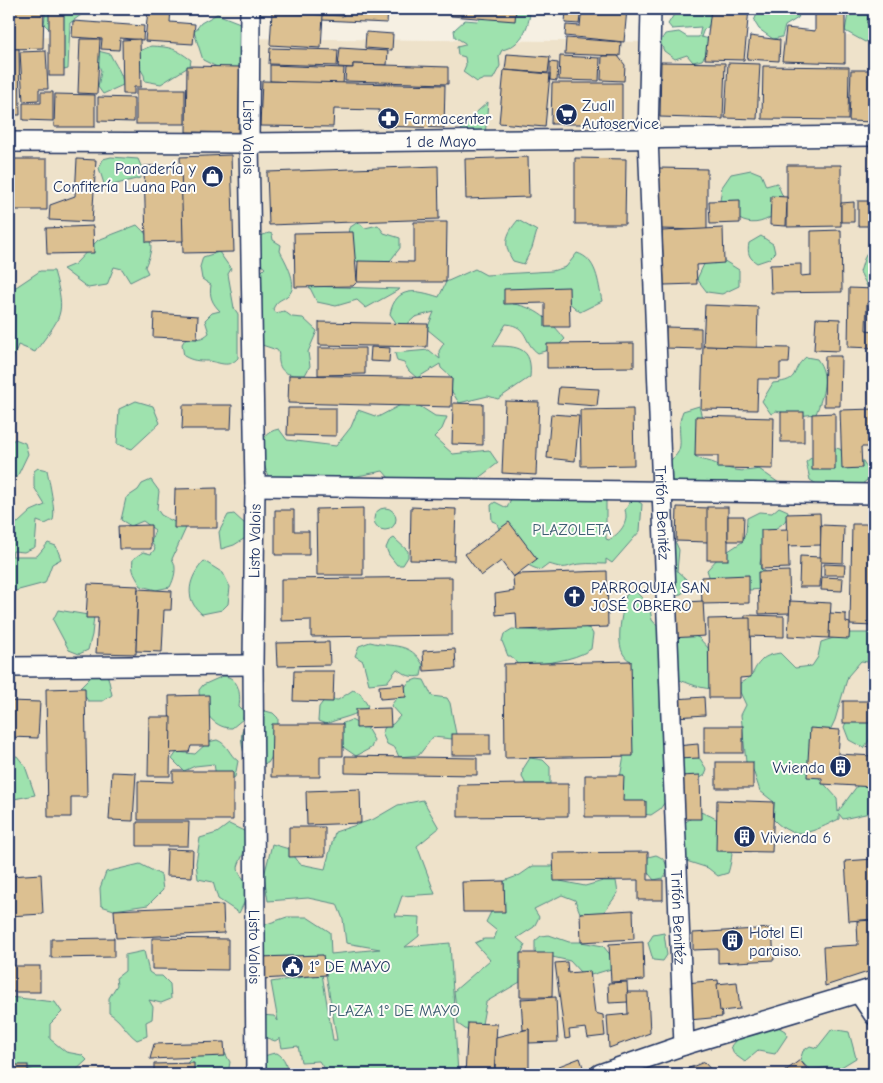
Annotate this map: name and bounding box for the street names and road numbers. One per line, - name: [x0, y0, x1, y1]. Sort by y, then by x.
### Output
- street label: Listo Valois: [239, 100, 258, 175]
- street label: 1 de Mayo: [406, 132, 476, 151]
- street label: Trifón Benitéz: [651, 465, 673, 560]
- street label: Listo Valois: [245, 503, 265, 578]
- street label: Trifón Benitéz: [667, 870, 689, 965]
- street label: Listo Valois: [245, 910, 263, 985]

